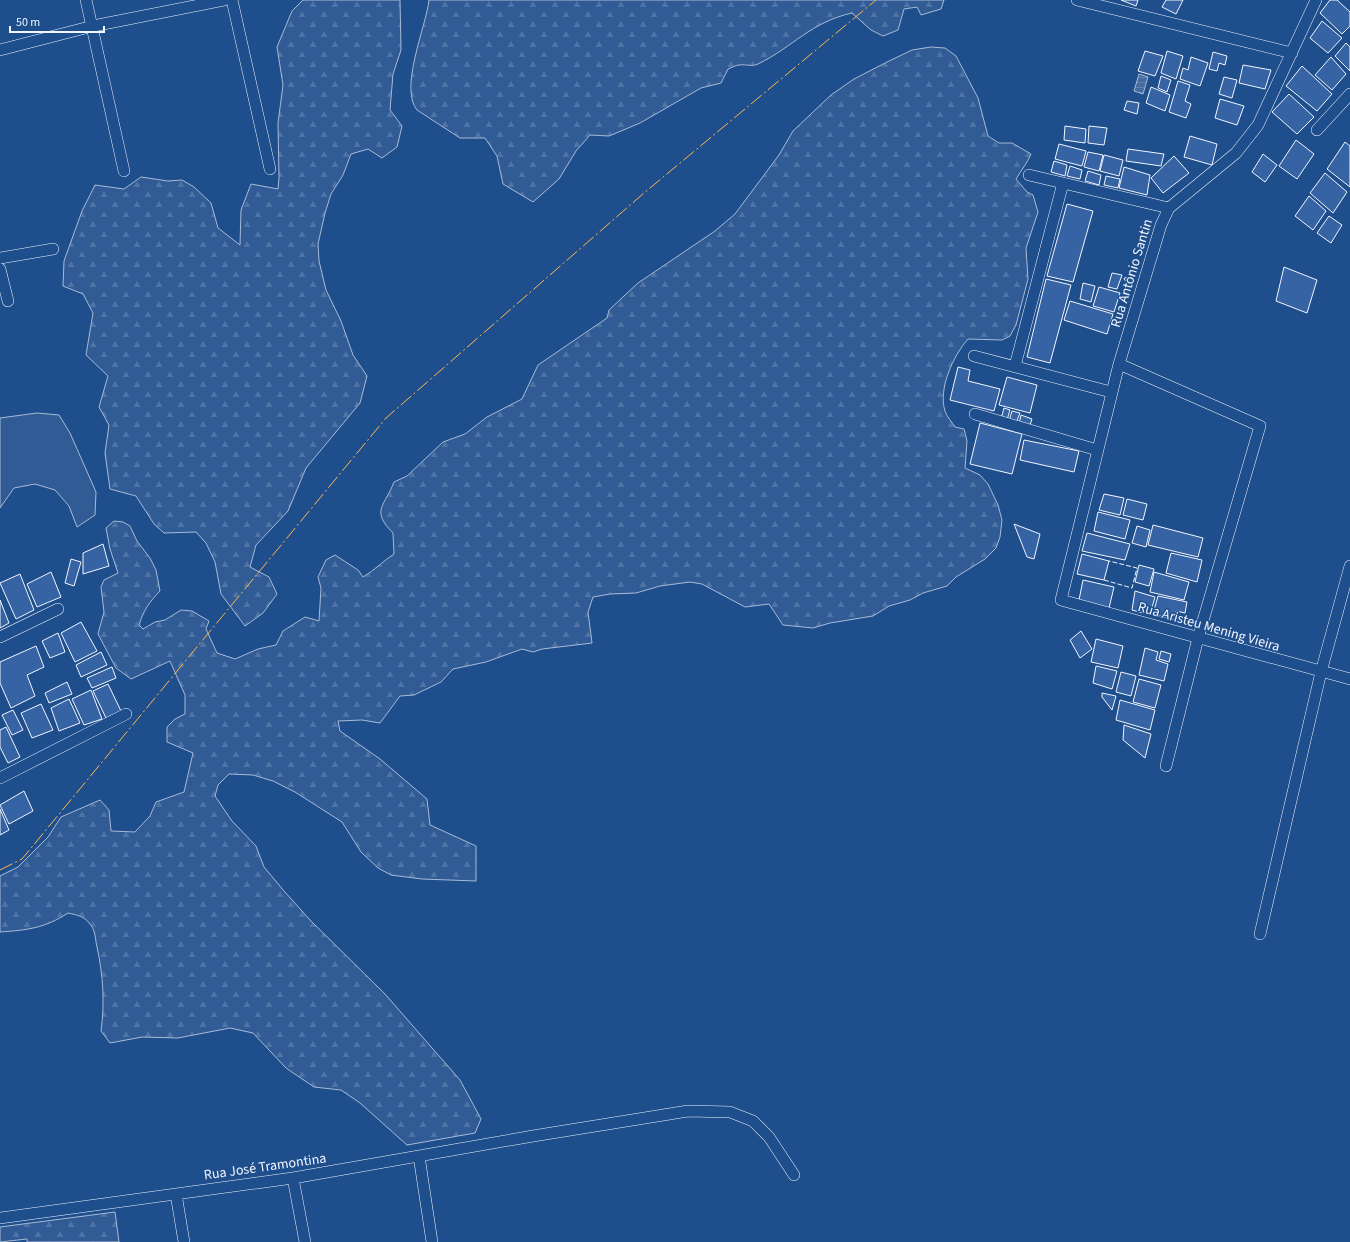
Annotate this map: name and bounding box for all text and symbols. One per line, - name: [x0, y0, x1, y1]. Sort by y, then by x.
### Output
- scale bar: [10, 8, 104, 34]
- text: 50 m: [16, 14, 40, 31]
- street label: Rua Antônio Santin: [1106, 217, 1158, 330]
- street label: Rua Aristeu Mening Vieira: [1135, 597, 1282, 657]
- street label: Rua José Tramontina: [203, 1148, 328, 1185]

